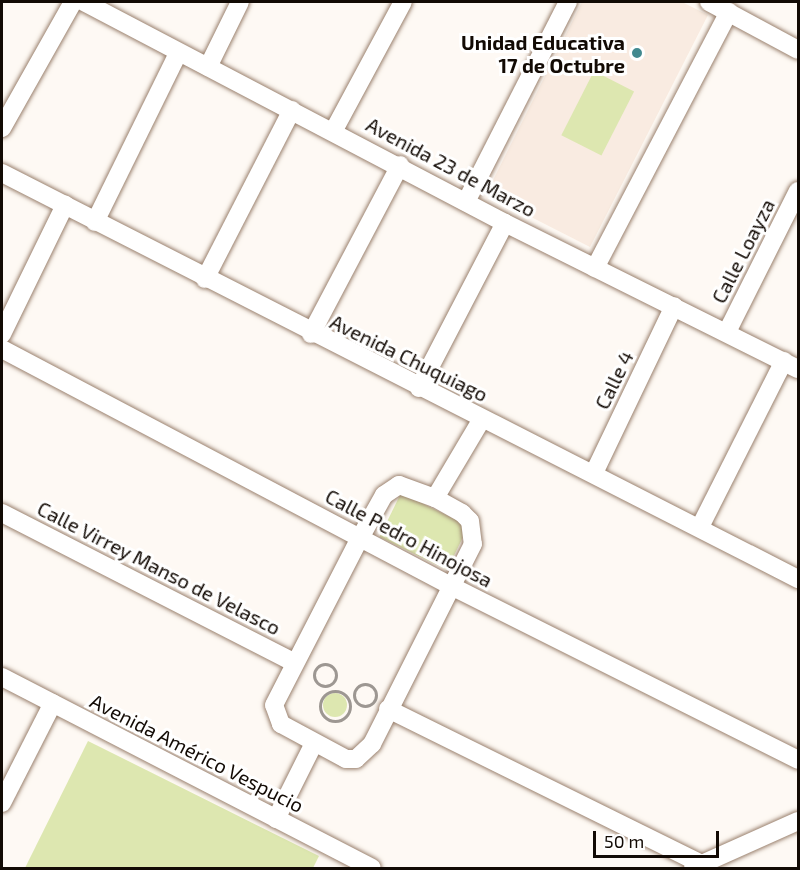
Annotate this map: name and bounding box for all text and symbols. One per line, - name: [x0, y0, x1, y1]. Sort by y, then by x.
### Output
- place label: Unidad Educativa 17 de Octubre: [461, 30, 625, 77]
- marker: Unidad Educativa 17 de Octubre: [630, 46, 644, 60]
- street label: Avenida 23 de Marzo: [362, 112, 540, 222]
- street label: Calle Loayza: [706, 195, 780, 307]
- street label: Avenida Chuquiago: [326, 309, 492, 407]
- street label: Calle 4: [590, 347, 638, 413]
- street label: Calle Pedro Hinojosa: [321, 484, 497, 592]
- street label: Calle Virrey Manso de Velasco: [33, 496, 285, 640]
- street label: Avenida Américo Vespucio: [86, 688, 308, 818]
- scale bar: [596, 819, 722, 857]
- text: 50 m: [604, 830, 644, 852]

